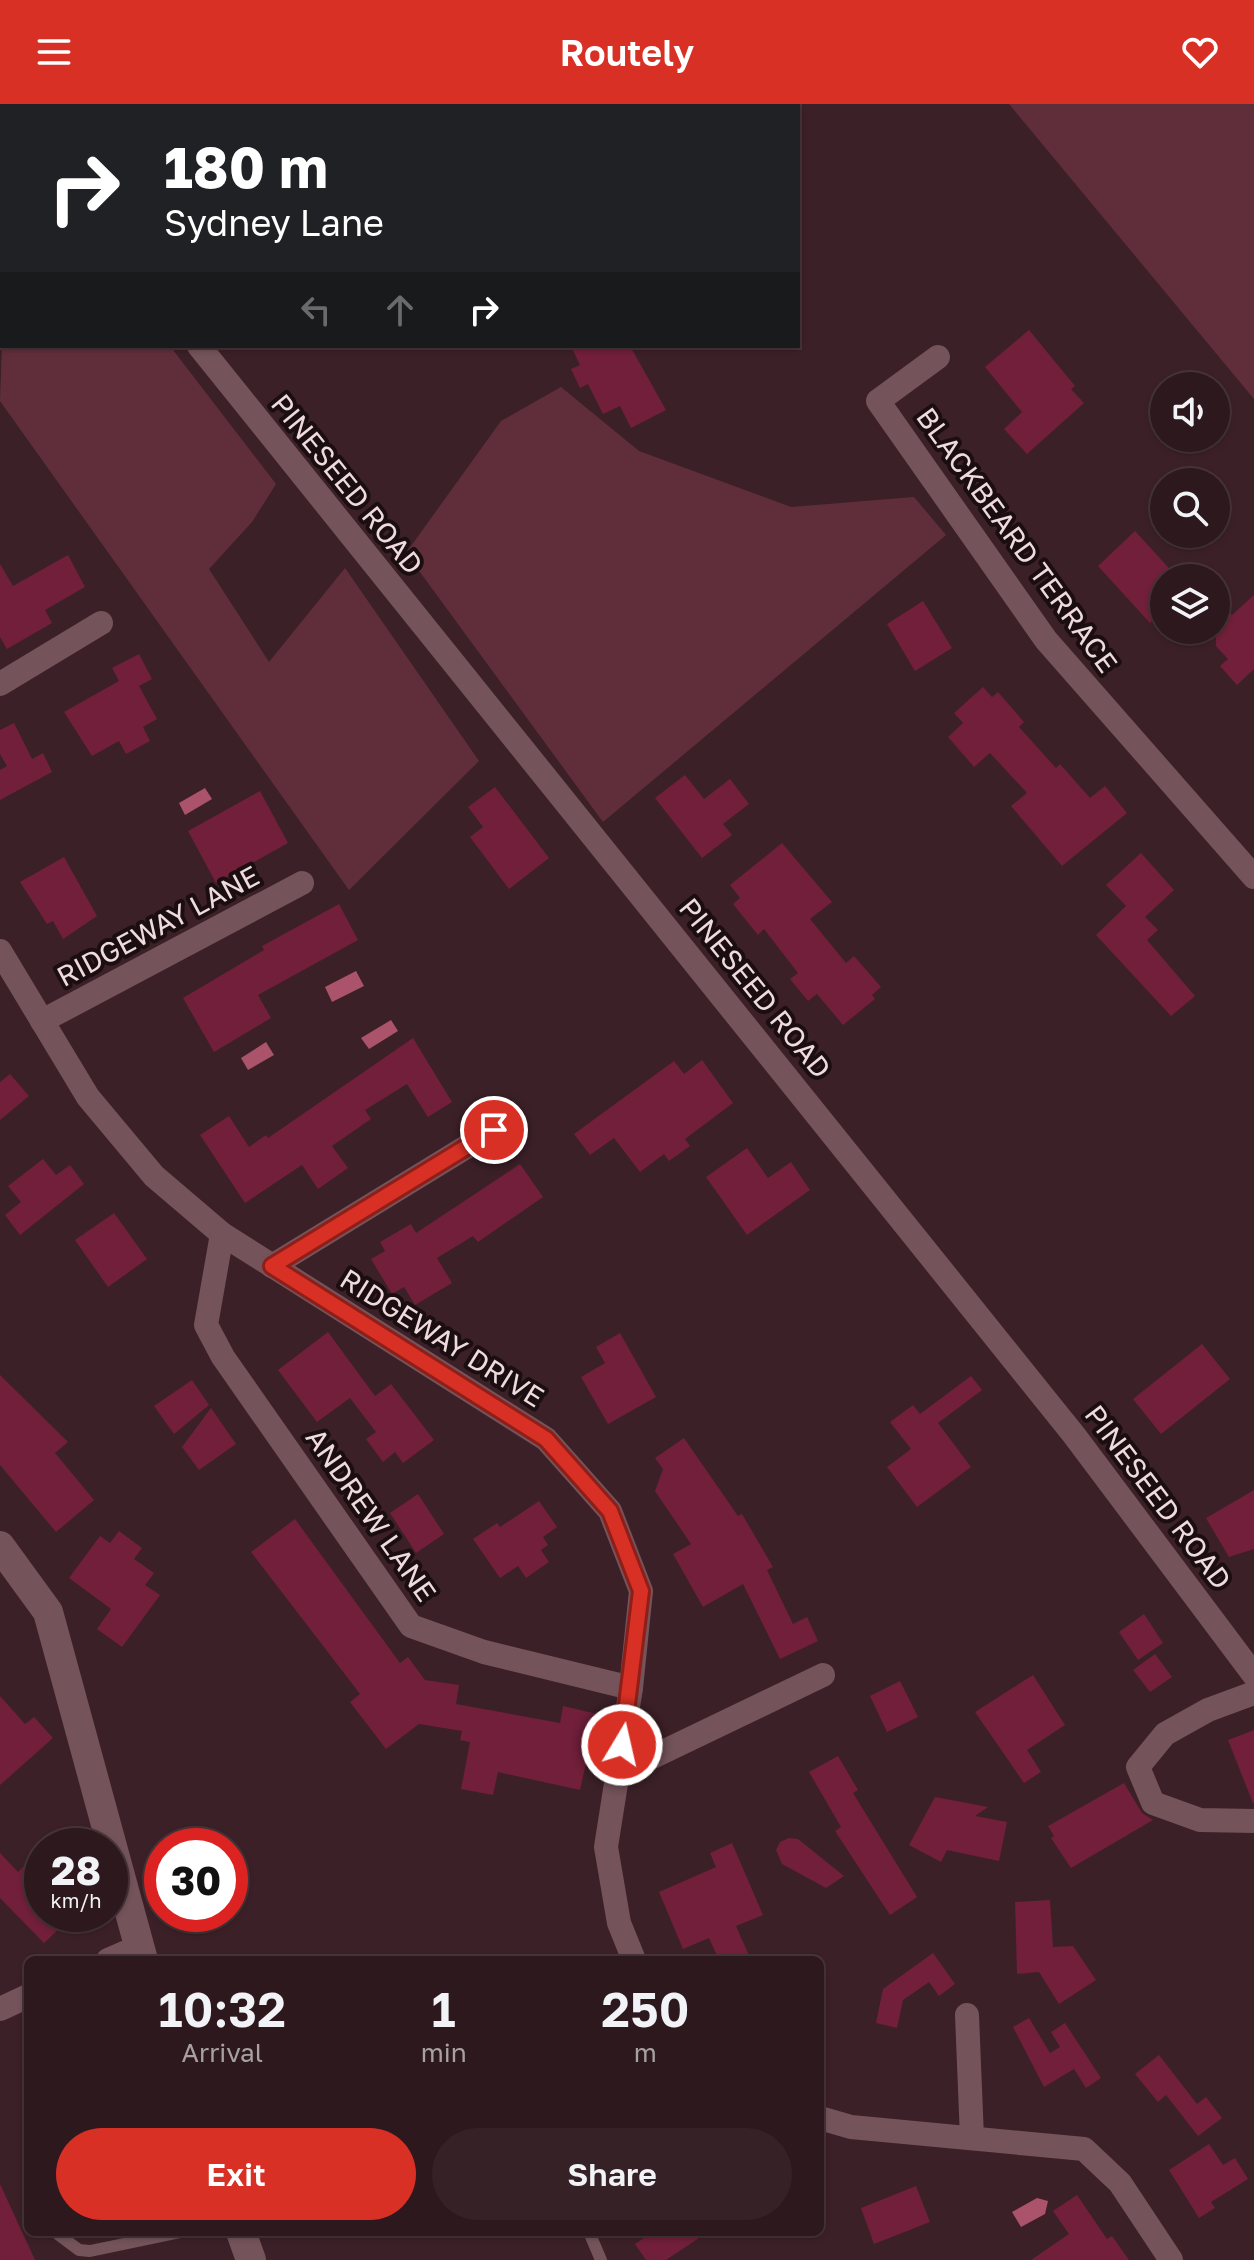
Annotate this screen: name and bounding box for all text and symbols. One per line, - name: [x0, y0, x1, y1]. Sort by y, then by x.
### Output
- icon: menu: [32, 30, 76, 74]
- icon: heart: [1178, 30, 1222, 74]
- text: Routely: [560, 31, 694, 74]
- text: 180 m: [164, 133, 328, 200]
- icon: right: [32, 136, 136, 240]
- text: Sydney Lane: [164, 201, 384, 244]
- icon: left: [294, 288, 338, 332]
- icon: ahead: [378, 288, 422, 332]
- icon: right: [462, 288, 506, 332]
- map controls: [1150, 372, 1230, 644]
- button: sound: [1150, 372, 1230, 452]
- street label: PINESEED ROAD: [265, 387, 430, 580]
- street label: BLACKBEARD TERRACE: [910, 401, 1125, 679]
- button: search: [1150, 468, 1230, 548]
- button: layers: [1150, 564, 1230, 644]
- street label: RIDGEWAY LANE: [51, 858, 265, 993]
- street label: PINESEED ROAD: [673, 891, 838, 1084]
- pin: [460, 1096, 528, 1164]
- icon: arrive: [472, 1108, 516, 1152]
- street label: RIDGEWAY DRIVE: [334, 1262, 550, 1413]
- street label: PINESEED ROAD: [1079, 1398, 1238, 1595]
- street label: ANDREW LANE: [300, 1422, 443, 1608]
- position arrow: [580, 1703, 664, 1787]
- speed limit sign: 30: [144, 1828, 248, 1932]
- text: 28: [51, 1846, 101, 1894]
- text: km/h: [51, 1888, 101, 1912]
- text: 10:32: [159, 1980, 286, 2038]
- text: 1: [432, 1980, 456, 2038]
- text: 250: [601, 1980, 689, 2038]
- text: Arrival: [182, 2037, 263, 2068]
- text: min: [421, 2037, 467, 2068]
- text: m: [634, 2037, 657, 2068]
- button: Exit: [56, 2128, 416, 2220]
- button: Share: [432, 2128, 792, 2220]

